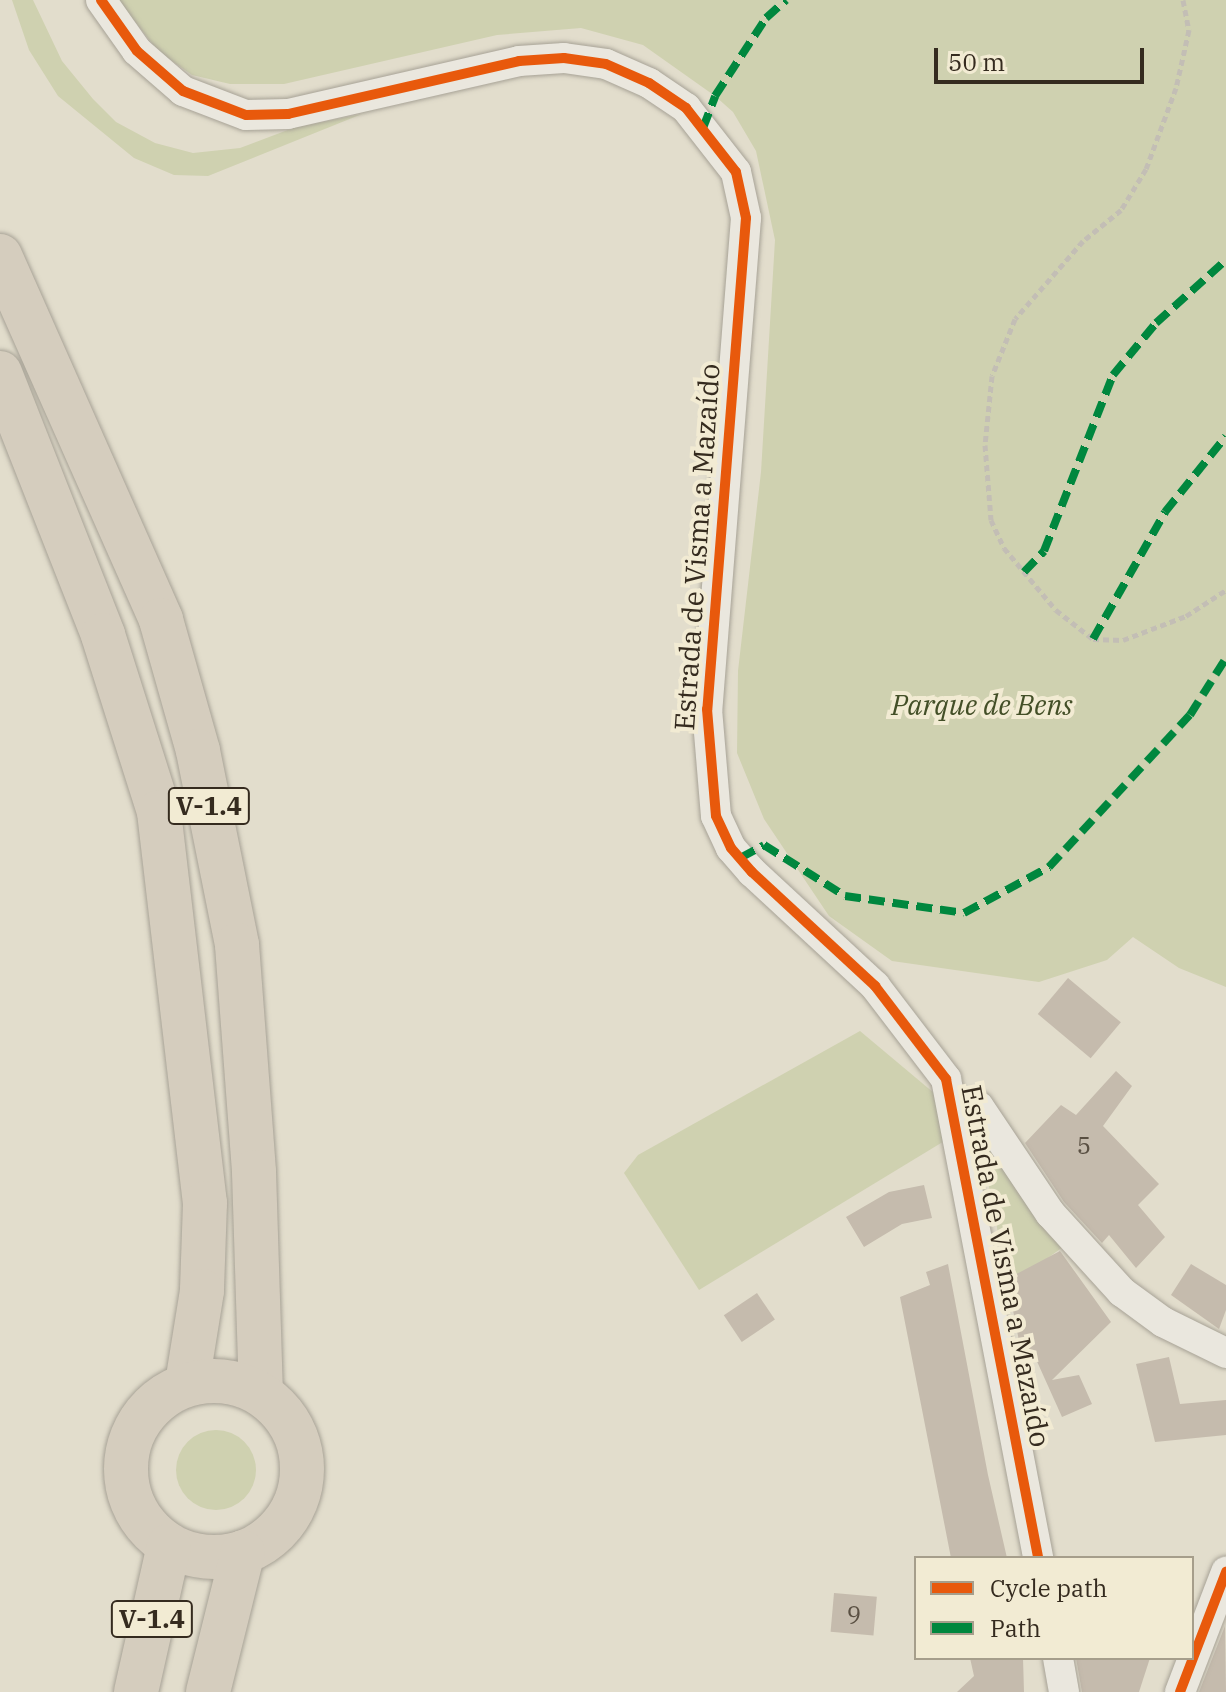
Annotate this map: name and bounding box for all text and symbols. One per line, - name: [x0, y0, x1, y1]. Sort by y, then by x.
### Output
- scale bar: [938, 32, 1148, 82]
- text: 50 m: [948, 46, 1005, 78]
- street label: Estrada de Visma a Mazaído: [667, 362, 727, 732]
- park label: Parque de Bens: [891, 688, 1073, 722]
- road number: V-1.4: [167, 784, 251, 828]
- street label: Estrada de Visma a Mazaído: [954, 1082, 1058, 1450]
- house number: 5: [1077, 1132, 1091, 1160]
- legend: [914, 1556, 1194, 1660]
- text: Cycle path: [990, 1572, 1107, 1604]
- road number: V-1.4: [110, 1597, 194, 1641]
- house number: 9: [847, 1601, 861, 1629]
- text: Path: [990, 1612, 1041, 1644]

